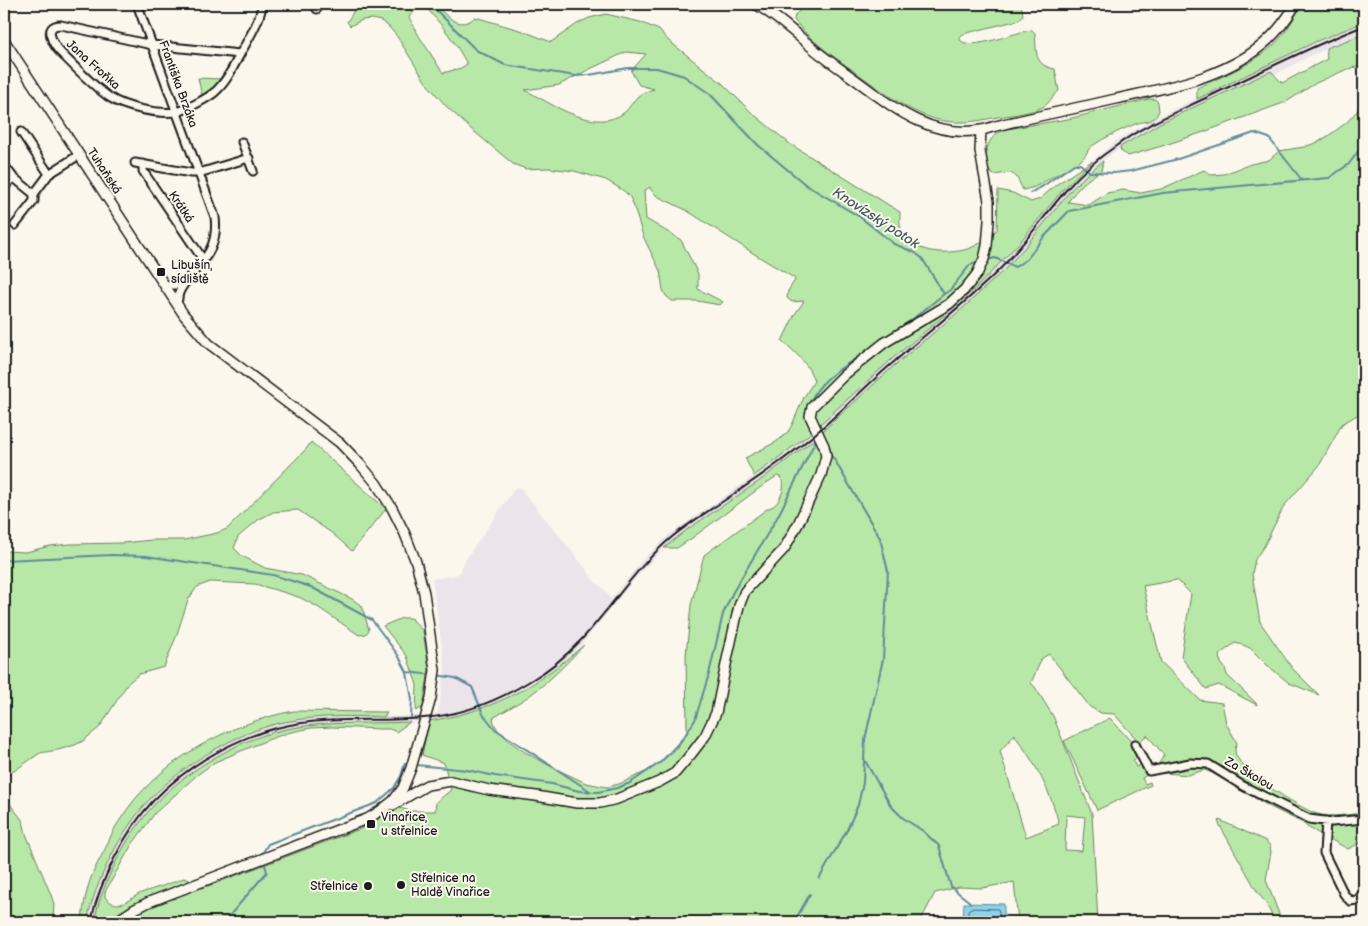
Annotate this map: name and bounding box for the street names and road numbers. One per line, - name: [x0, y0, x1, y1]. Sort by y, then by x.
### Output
- street label: Jana Froňka: [63, 37, 123, 93]
- street label: Františka Brzáka: [155, 39, 201, 130]
- street label: Tuhaňská: [84, 145, 125, 197]
- street label: Krátká: [165, 188, 197, 226]
- street label: Za Školou: [1221, 753, 1276, 794]

